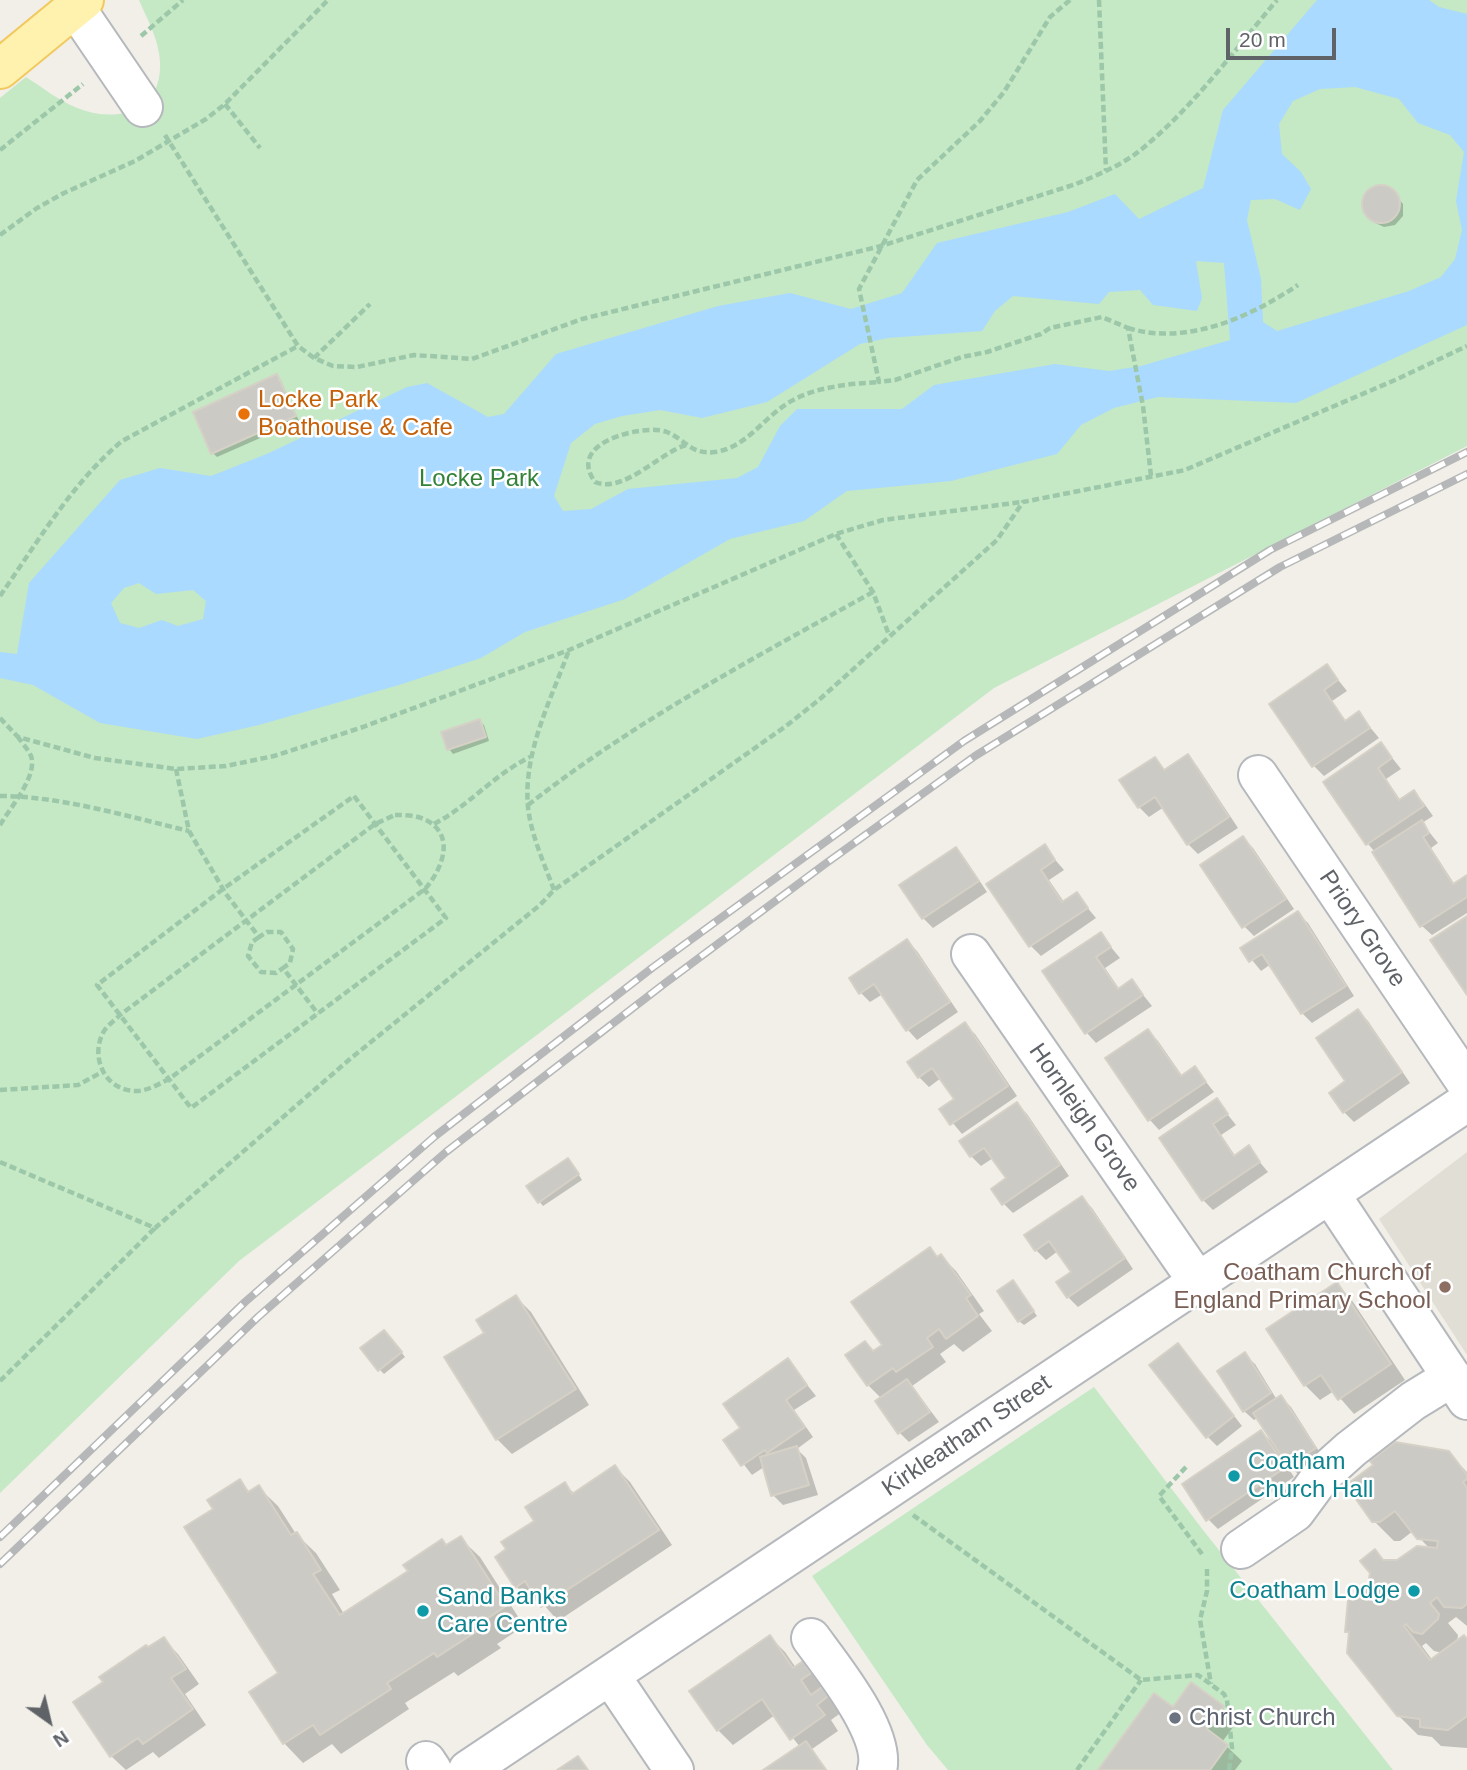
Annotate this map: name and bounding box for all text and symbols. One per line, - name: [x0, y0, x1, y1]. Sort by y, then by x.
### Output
- scale bar: [1229, 14, 1339, 58]
- text: 20 m: [1239, 28, 1286, 51]
- place label: Locke Park Boathouse & Cafe: [258, 386, 453, 442]
- marker: Locke Park Boathouse & Cafe: [236, 406, 252, 422]
- park label: Locke Park: [419, 465, 539, 493]
- street label: Priory Grove: [1312, 865, 1412, 993]
- street label: Hornleigh Grove: [1022, 1038, 1146, 1198]
- place label: Coatham Church of England Primary School: [1174, 1259, 1431, 1315]
- marker: Coatham Church of England Primary School: [1437, 1279, 1453, 1295]
- street label: Kirkleatham Street: [877, 1369, 1057, 1503]
- place label: Coatham Church Hall: [1248, 1448, 1373, 1504]
- marker: Coatham Church Hall: [1226, 1468, 1242, 1484]
- place label: Coatham Lodge: [1229, 1577, 1400, 1605]
- place label: Sand Banks Care Centre: [437, 1583, 568, 1639]
- marker: Coatham Lodge: [1406, 1583, 1422, 1599]
- marker: Sand Banks Care Centre: [415, 1603, 431, 1619]
- north arrow: [14, 1686, 84, 1756]
- place label: Christ Church: [1189, 1704, 1336, 1732]
- marker: Christ Church: [1167, 1710, 1183, 1726]
- text: N: [49, 1726, 73, 1751]

